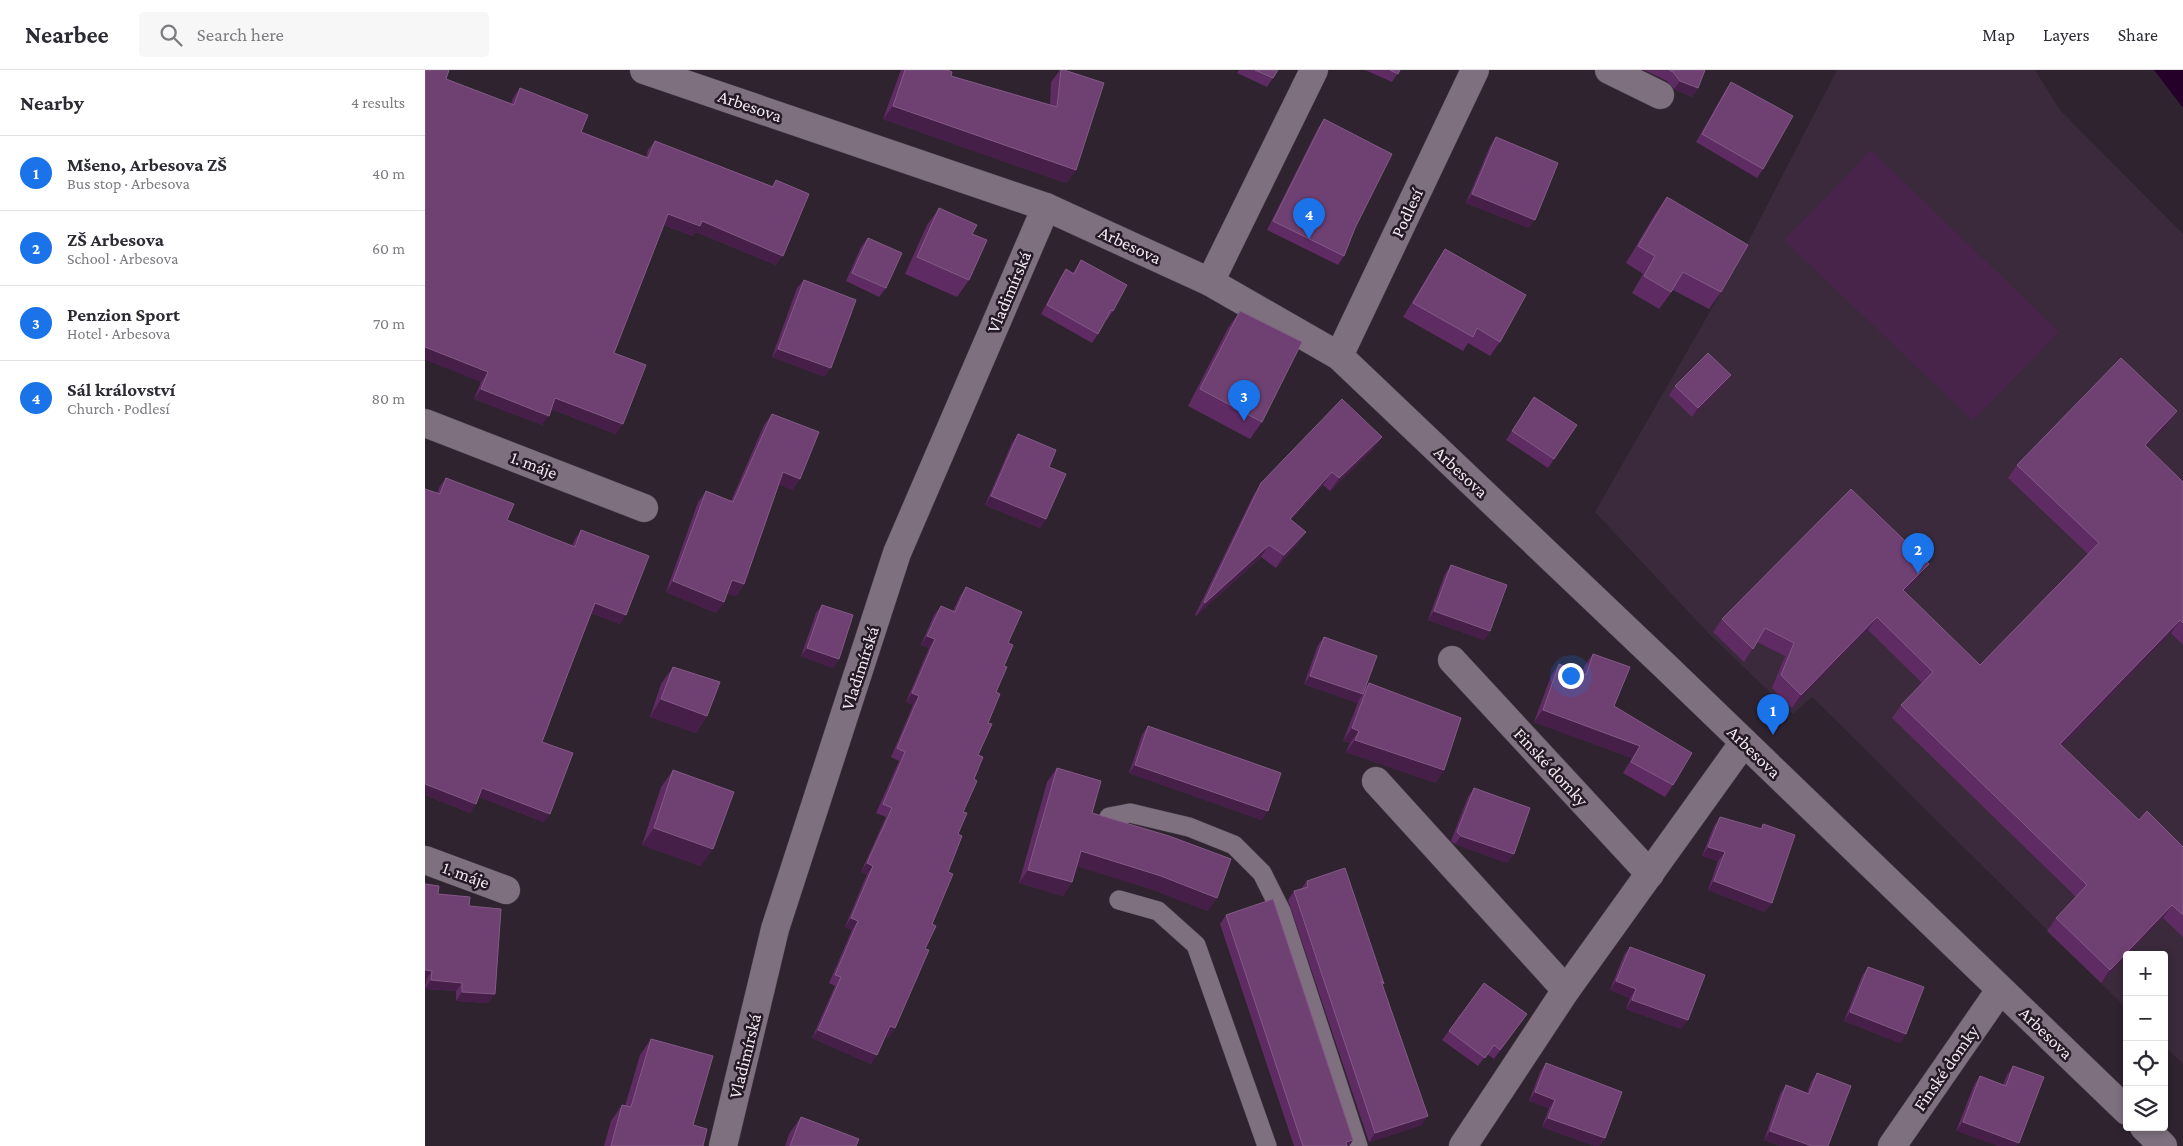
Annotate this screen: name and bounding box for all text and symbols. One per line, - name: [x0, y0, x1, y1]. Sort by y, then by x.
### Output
- search box: [139, 12, 489, 57]
- text: Nearbee: [25, 21, 109, 48]
- icon: search: [157, 21, 185, 49]
- text: Search here: [197, 24, 284, 45]
- text: Map: [1982, 25, 2015, 45]
- text: Layers: [2043, 25, 2090, 45]
- text: Share: [2118, 25, 2158, 45]
- street label: Arbesova: [715, 86, 785, 126]
- text: Nearby: [20, 91, 84, 115]
- text: 4 results: [351, 94, 405, 111]
- text: Mšeno, Arbesova ZŠ: [67, 154, 227, 175]
- text: 1: [33, 165, 39, 182]
- text: 40 m: [372, 165, 405, 182]
- text: Bus stop · Arbesova: [67, 175, 190, 192]
- street label: Podlesí: [1387, 184, 1427, 241]
- pin: 4: [1293, 198, 1325, 239]
- street label: Arbesova: [1096, 222, 1164, 268]
- text: ZŠ Arbesova: [67, 229, 164, 250]
- text: 2: [32, 240, 40, 257]
- text: 60 m: [372, 240, 405, 257]
- street label: Vladimírská: [983, 248, 1035, 336]
- text: School · Arbesova: [67, 250, 178, 267]
- text: Penzion Sport: [67, 304, 180, 325]
- text: 3: [32, 315, 40, 332]
- text: 70 m: [373, 315, 405, 332]
- text: Hotel · Arbesova: [67, 325, 171, 342]
- text: Sál království: [67, 379, 175, 400]
- pin: 3: [1228, 380, 1260, 421]
- text: 4: [32, 390, 40, 407]
- text: 80 m: [371, 390, 405, 407]
- text: Church · Podlesí: [67, 400, 170, 417]
- street label: Arbesova: [1430, 442, 1492, 502]
- street label: 1. máje: [507, 447, 560, 484]
- pin: 2: [1902, 533, 1934, 574]
- street label: Vladimírská: [837, 624, 883, 712]
- your location: [1558, 663, 1584, 689]
- pin: 1: [1757, 694, 1789, 735]
- street label: Arbesova: [1723, 722, 1785, 782]
- street label: Finské domky: [1510, 724, 1593, 811]
- street label: 1. máje: [439, 857, 492, 894]
- map controls: [2123, 951, 2168, 1131]
- button: +: [2123, 951, 2168, 996]
- button: −: [2123, 996, 2168, 1041]
- street label: Arbesova: [2015, 1003, 2077, 1063]
- street label: Vladimírská: [725, 1011, 765, 1101]
- street label: Finské domky: [1909, 1021, 1983, 1114]
- button: locate: [2123, 1041, 2168, 1086]
- button: layers: [2123, 1086, 2168, 1131]

